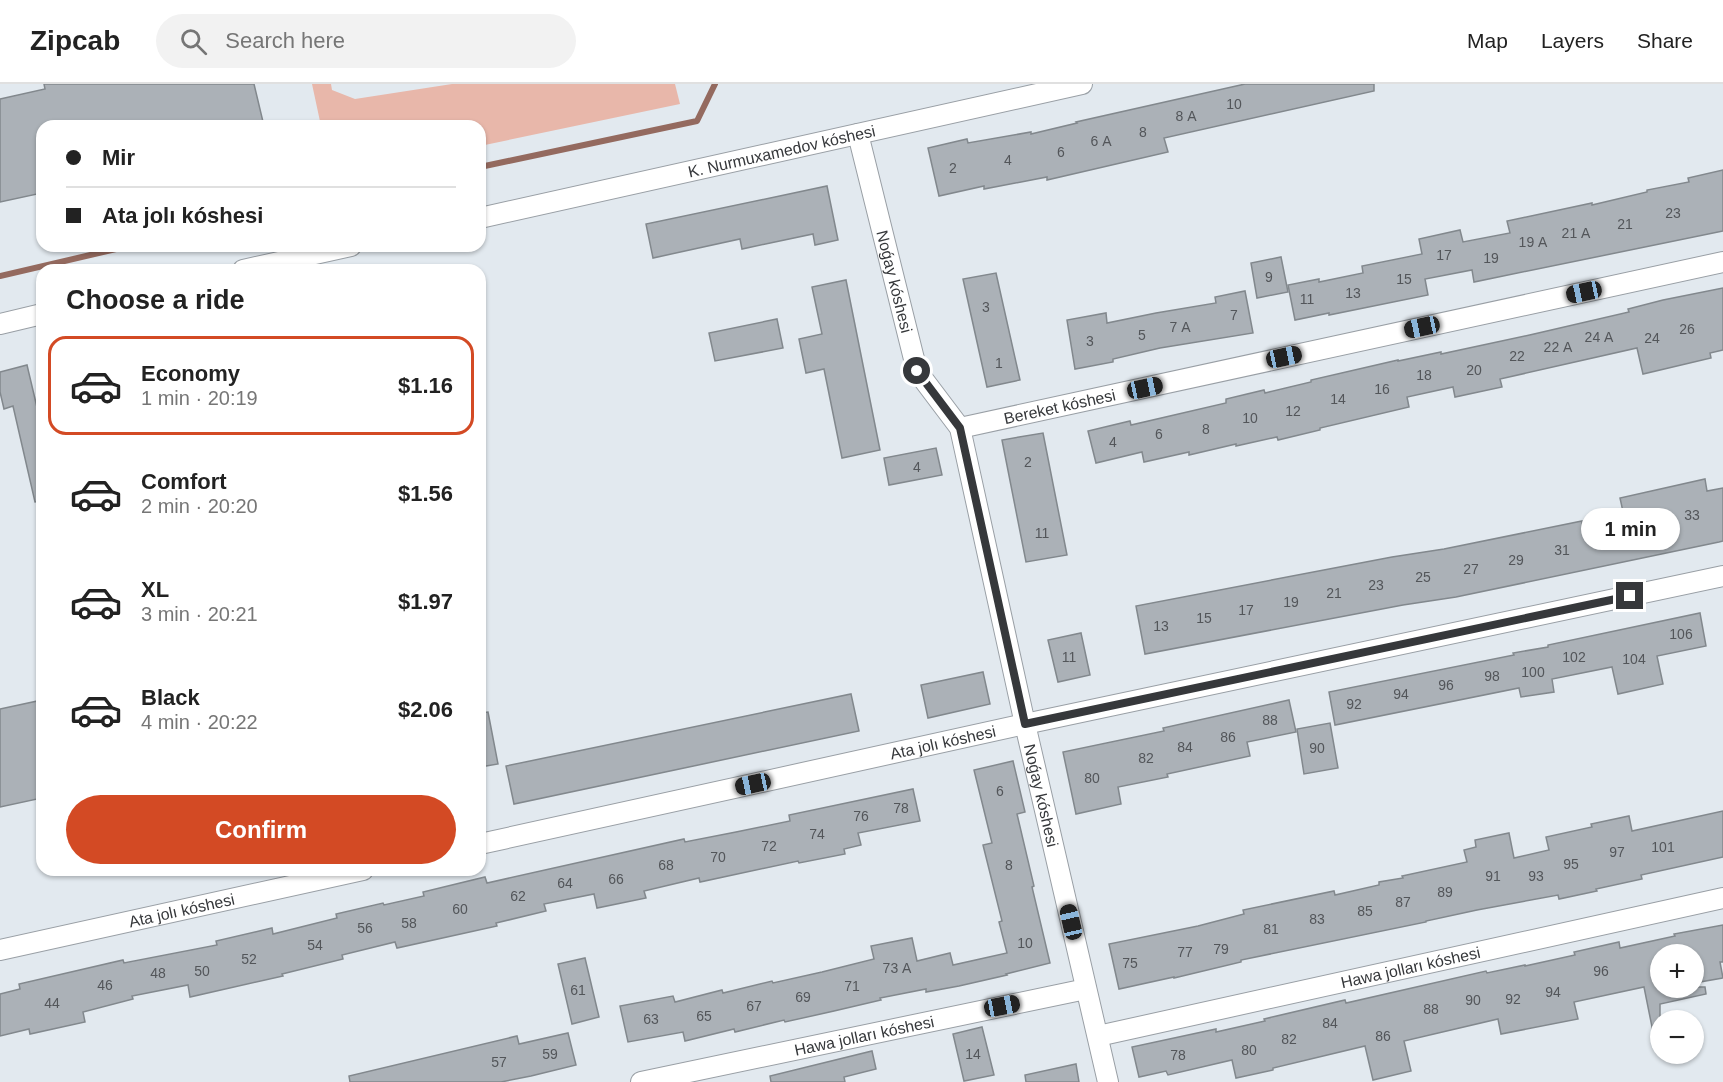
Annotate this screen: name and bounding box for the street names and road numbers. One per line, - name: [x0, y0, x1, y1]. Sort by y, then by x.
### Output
- street label: K. Nurmuxamedov kóshesi: [687, 122, 877, 180]
- street label: Noǵay kóshesi: [873, 229, 915, 335]
- street label: Bereket kóshesi: [1002, 386, 1117, 427]
- street label: Ata jolı kóshesi: [889, 723, 997, 762]
- street label: Noǵay kóshesi: [1021, 742, 1061, 849]
- street label: Ata jolı kóshesi: [127, 891, 236, 930]
- street label: Hawa jolları kóshesi: [1339, 944, 1482, 991]
- street label: Hawa jolları kóshesi: [793, 1013, 936, 1059]

